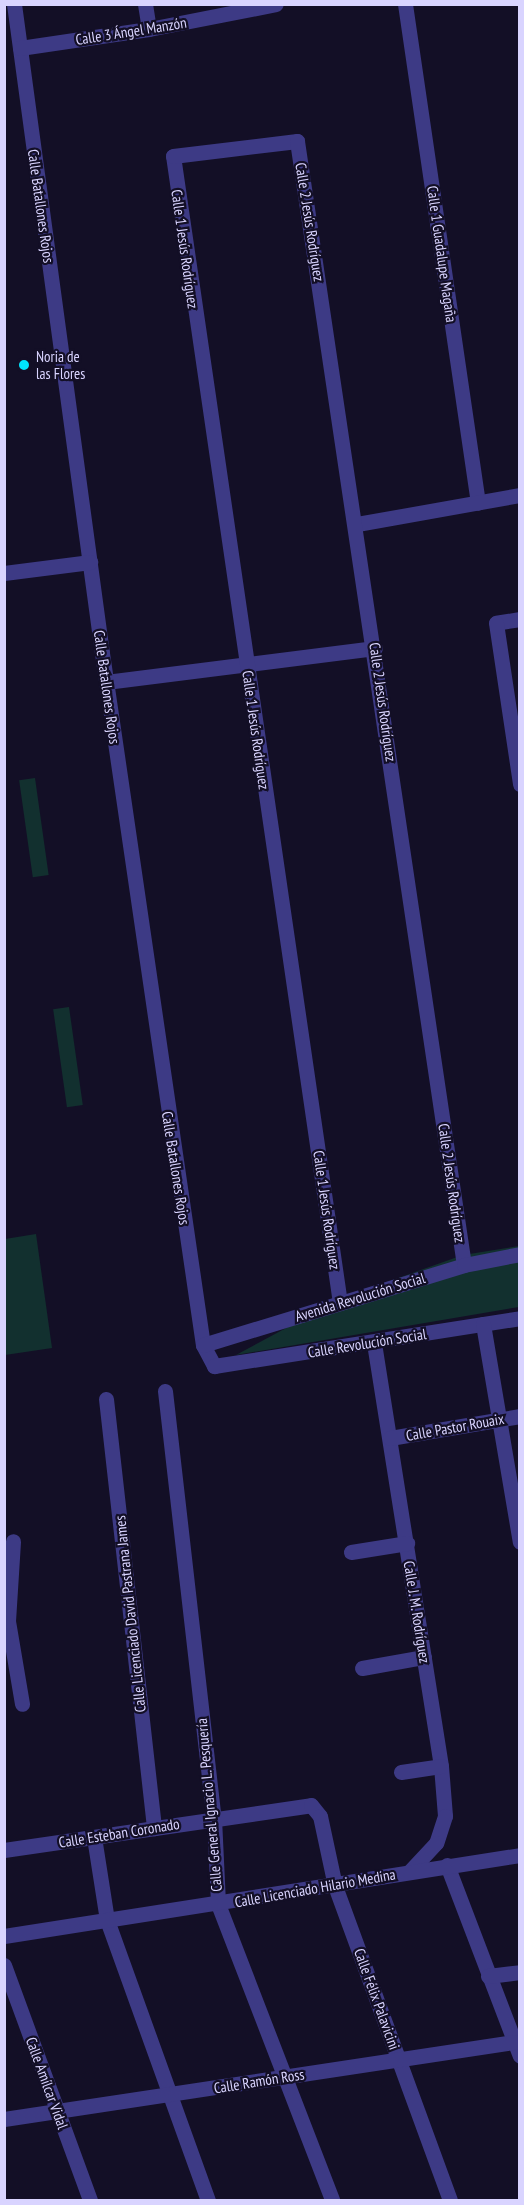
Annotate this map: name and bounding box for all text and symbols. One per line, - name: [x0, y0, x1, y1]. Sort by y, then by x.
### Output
- street label: Calle 3 Ángel Manzón: [74, 13, 188, 49]
- street label: Calle Batallones Rojos: [24, 148, 58, 264]
- street label: Calle 2 Jesús Rodríguez: [292, 161, 328, 283]
- street label: Calle 1 Guadalupe Magaña: [423, 184, 461, 324]
- street label: Calle 1 Jesús Rodríguez: [168, 188, 202, 310]
- place label: Noria de las Flores: [36, 347, 85, 382]
- marker: Noria de las Flores: [17, 358, 31, 372]
- street label: Calle Batallones Rojos: [90, 629, 124, 745]
- street label: Calle 2 Jesús Rodríguez: [366, 641, 400, 763]
- street label: Calle 1 Jesús Rodríguez: [239, 669, 273, 791]
- street label: Calle Batallones Rojos: [158, 1110, 194, 1226]
- street label: Calle 2 Jesús Rodríguez: [435, 1122, 469, 1244]
- street label: Calle 1 Jesús Rodríguez: [310, 1149, 344, 1271]
- street label: Avenida Revolución Social: [293, 1269, 427, 1325]
- street label: Calle Revolución Social: [306, 1325, 428, 1361]
- street label: Calle Pastor Rouaix: [405, 1410, 505, 1444]
- street label: Calle Licenciado David Pastrana James: [111, 1515, 149, 1713]
- street label: Calle J. M. Rodríguez: [400, 1559, 434, 1665]
- street label: Calle General Ignacio L. Pesquería: [192, 1717, 226, 1893]
- street label: Calle Esteban Coronado: [57, 1815, 181, 1851]
- street label: Calle Licenciado Hilario Medina: [233, 1865, 397, 1911]
- street label: Calle Félix Palavicini: [350, 1946, 404, 2052]
- street label: Calle Amílcar Vidal: [22, 2034, 72, 2132]
- street label: Calle Ramón Ross: [212, 2065, 306, 2097]

